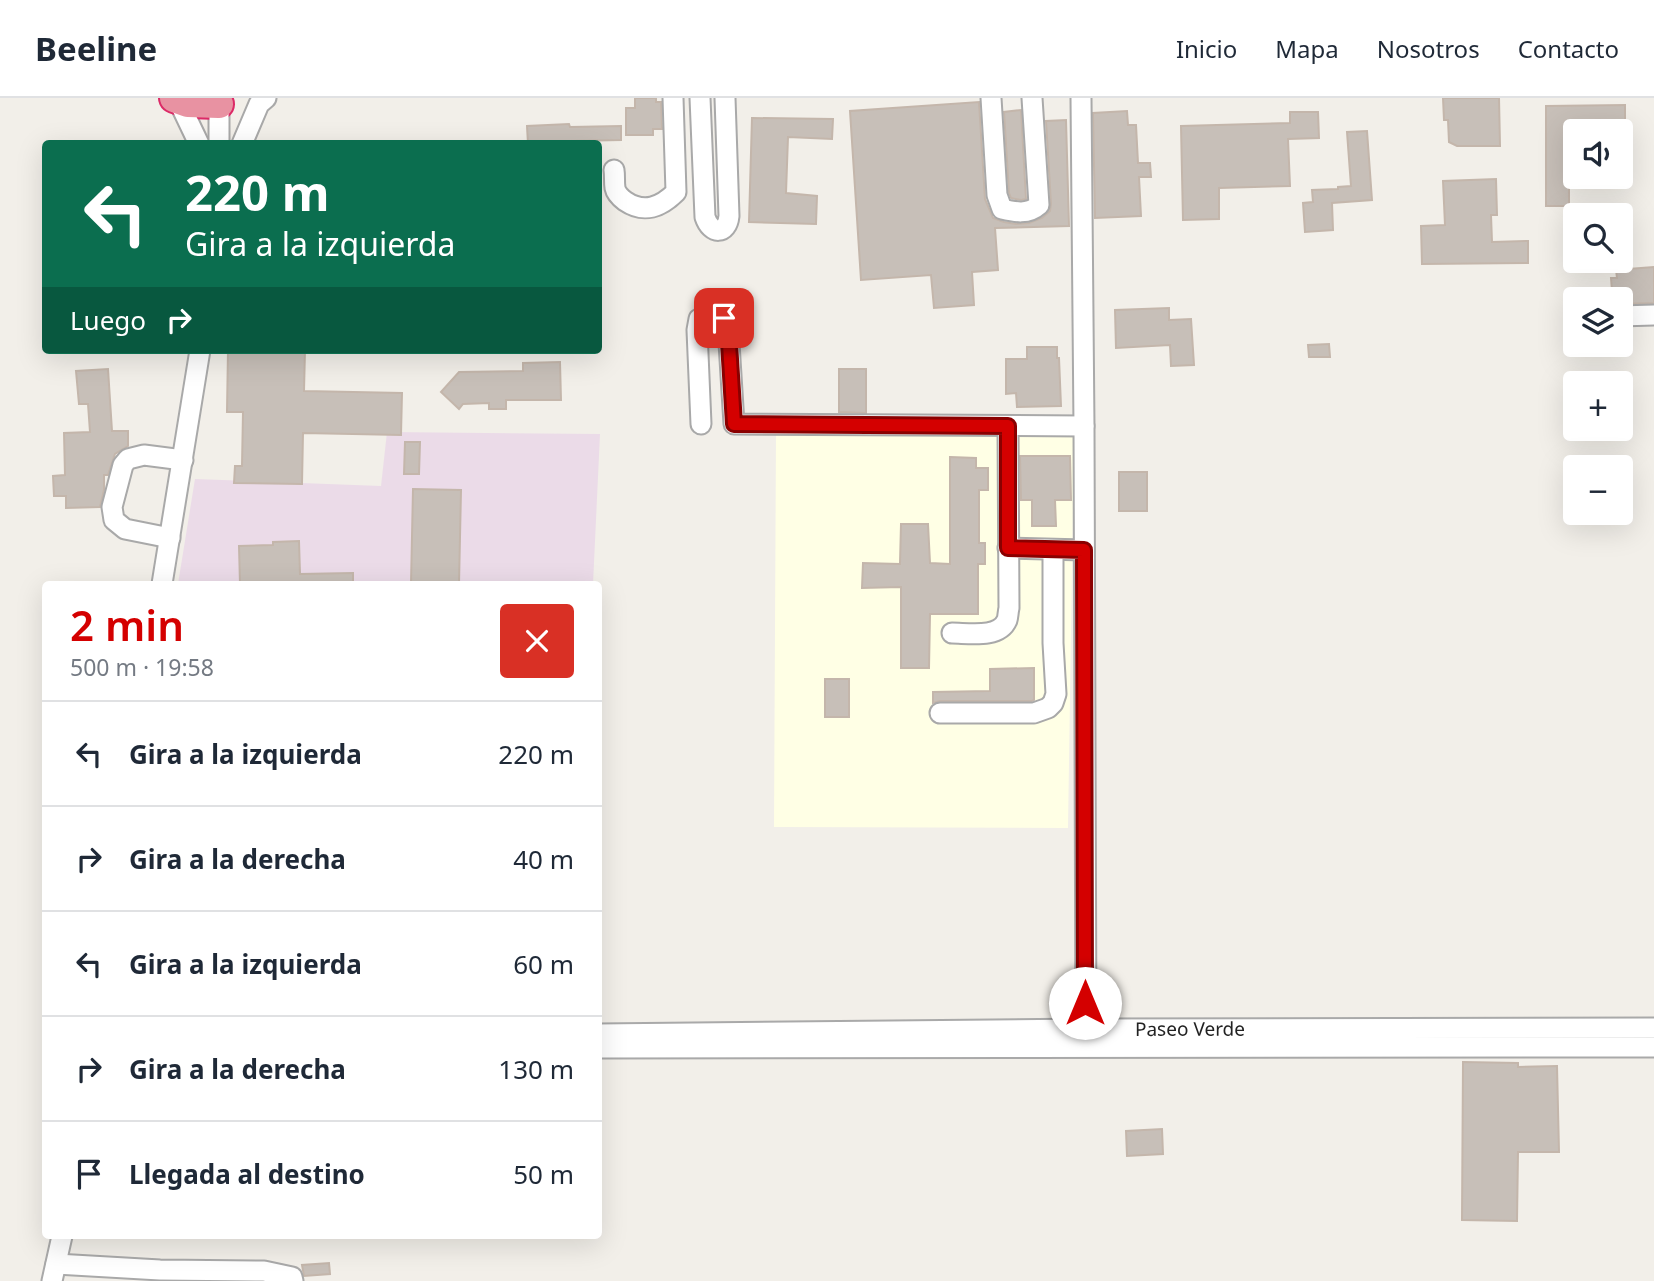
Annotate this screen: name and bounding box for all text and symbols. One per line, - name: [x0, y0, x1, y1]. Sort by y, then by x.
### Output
- text: Beeline: [35, 26, 157, 71]
- text: Inicio: [1176, 32, 1237, 65]
- text: Mapa: [1275, 32, 1339, 65]
- text: Nosotros: [1377, 32, 1480, 65]
- text: Contacto: [1518, 32, 1619, 65]
- map controls: [1563, 119, 1633, 525]
- button: sound: [1563, 119, 1633, 189]
- text: 220 m: [185, 159, 330, 225]
- icon: left: [70, 168, 161, 259]
- button: search: [1563, 203, 1633, 273]
- text: Gira a la izquierda: [185, 222, 455, 265]
- button: layers: [1563, 287, 1633, 357]
- pin: [694, 288, 754, 348]
- icon: arrive: [705, 299, 743, 337]
- icon: right: [160, 301, 198, 339]
- text: Luego: [70, 302, 146, 338]
- button: +: [1563, 371, 1633, 441]
- button: −: [1563, 455, 1633, 525]
- text: 2 min: [70, 596, 184, 653]
- button: close: [500, 604, 574, 678]
- text: 500 m · 19:58: [70, 651, 214, 683]
- icon: left: [70, 735, 108, 773]
- text: Gira a la izquierda: [129, 736, 362, 772]
- text: 220 m: [498, 736, 574, 772]
- icon: right: [70, 840, 108, 878]
- text: Gira a la derecha: [129, 841, 346, 877]
- text: 40 m: [513, 841, 574, 877]
- icon: left: [70, 945, 108, 983]
- text: Gira a la izquierda: [129, 946, 362, 982]
- text: 60 m: [513, 946, 574, 982]
- position arrow: [1048, 966, 1122, 1040]
- street label: Paseo Verde: [1135, 1016, 1245, 1042]
- icon: right: [70, 1050, 108, 1088]
- text: Gira a la derecha: [129, 1051, 346, 1087]
- text: 130 m: [498, 1051, 574, 1087]
- icon: arrive: [70, 1155, 108, 1193]
- text: Llegada al destino: [129, 1156, 365, 1192]
- text: 50 m: [513, 1156, 574, 1192]

